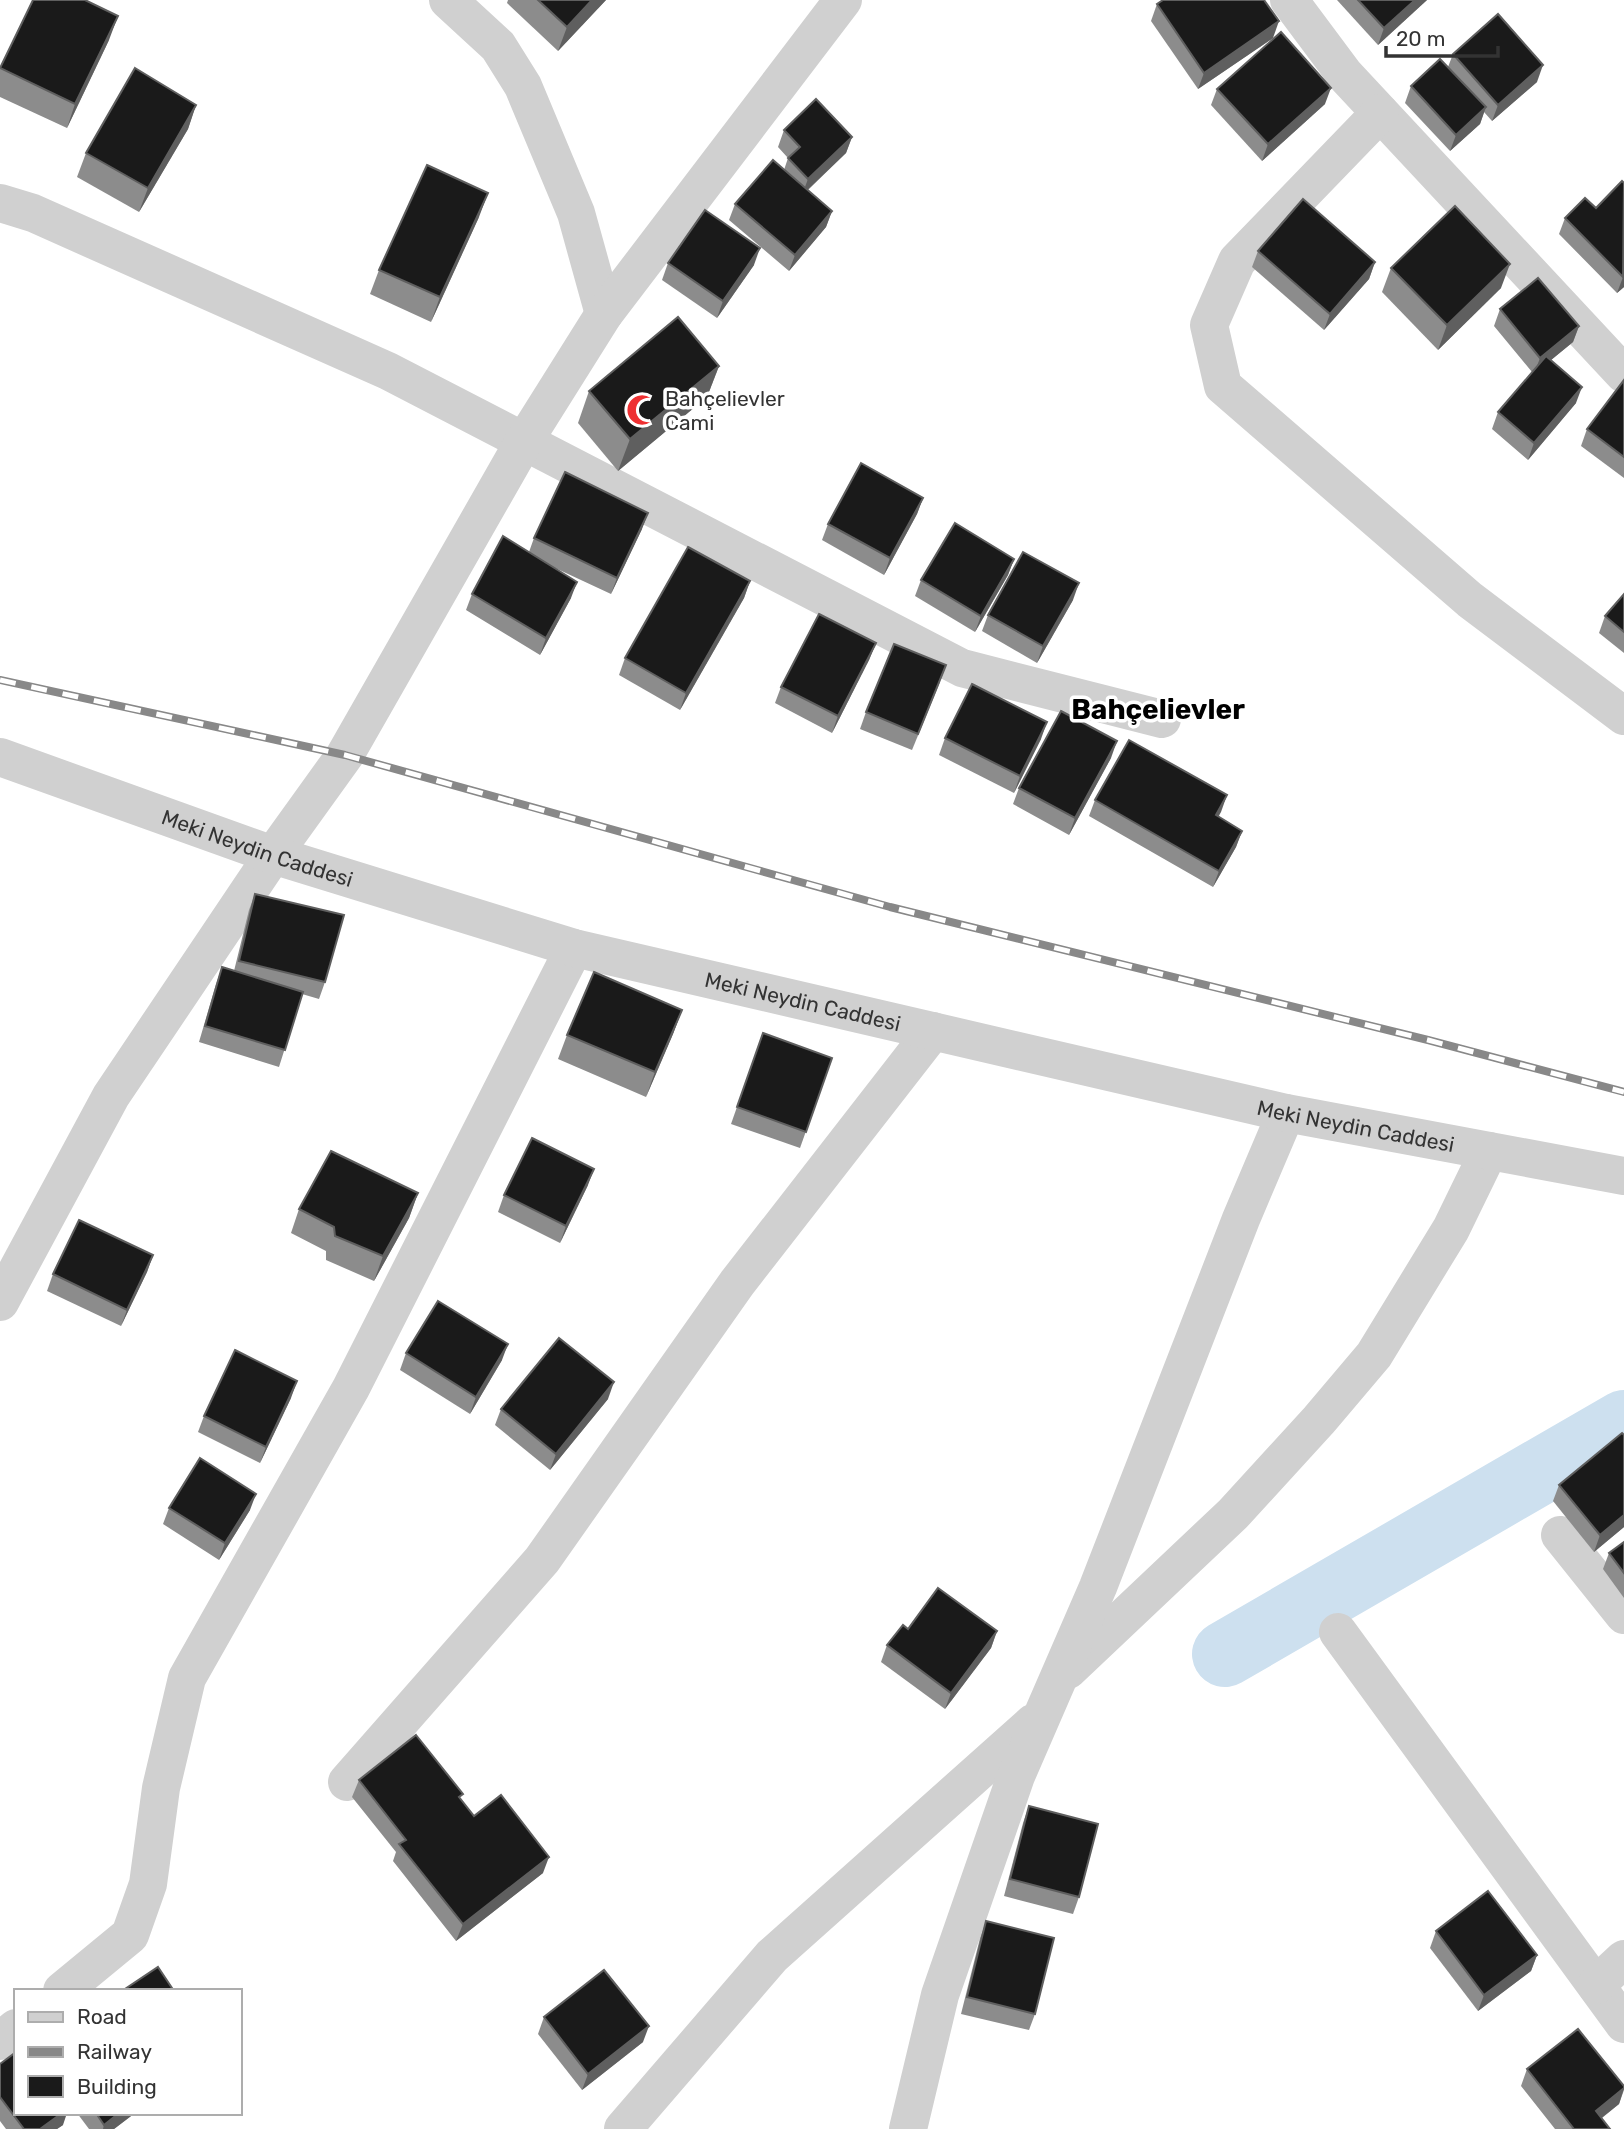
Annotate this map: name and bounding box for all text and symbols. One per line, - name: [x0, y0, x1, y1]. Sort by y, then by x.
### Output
- scale bar: [1386, 14, 1498, 58]
- text: 20 m: [1396, 26, 1445, 51]
- place label: Bahçelievler Cami: [665, 386, 785, 435]
- mosque icon: Bahçelievler Cami: [625, 393, 659, 427]
- district label: Bahçelievler: [1071, 693, 1245, 726]
- street label: Meki Neydin Caddesi: [158, 804, 356, 891]
- street label: Meki Neydin Caddesi: [702, 966, 903, 1036]
- street label: Meki Neydin Caddesi: [1255, 1094, 1457, 1157]
- legend: [14, 1989, 242, 2115]
- text: Road: [77, 2004, 127, 2029]
- text: Railway: [77, 2039, 152, 2064]
- text: Building: [77, 2074, 157, 2099]

